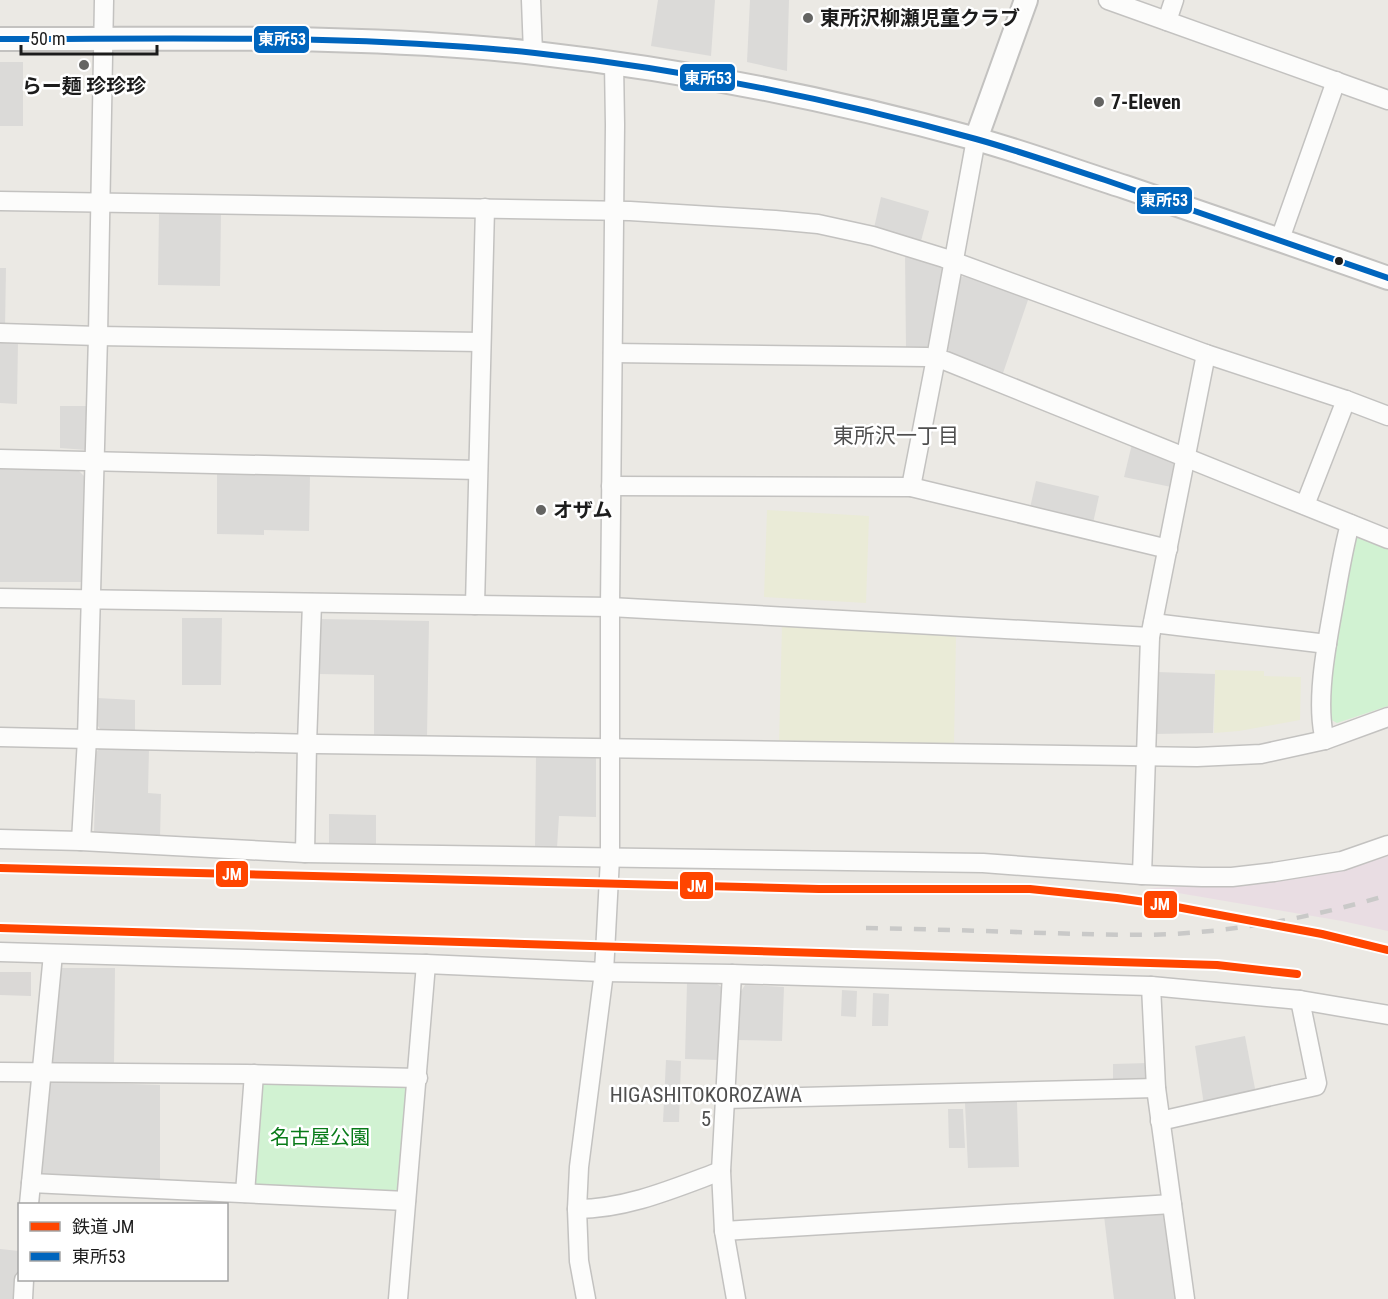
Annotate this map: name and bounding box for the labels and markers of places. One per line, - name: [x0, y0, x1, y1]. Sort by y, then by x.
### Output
- place label: 東所沢柳瀬児童クラブ: [820, 6, 1020, 30]
- marker: 東所沢柳瀬児童クラブ: [801, 11, 815, 25]
- marker: らー麺 珍珍珍: [77, 58, 91, 72]
- place label: らー麺 珍珍珍: [22, 74, 146, 98]
- place label: 7-Eleven: [1111, 90, 1181, 114]
- marker: 7-Eleven: [1092, 95, 1106, 109]
- unlabelled marker: [1333, 255, 1345, 267]
- place label: オザム: [553, 498, 613, 522]
- marker: オザム: [534, 503, 548, 517]

